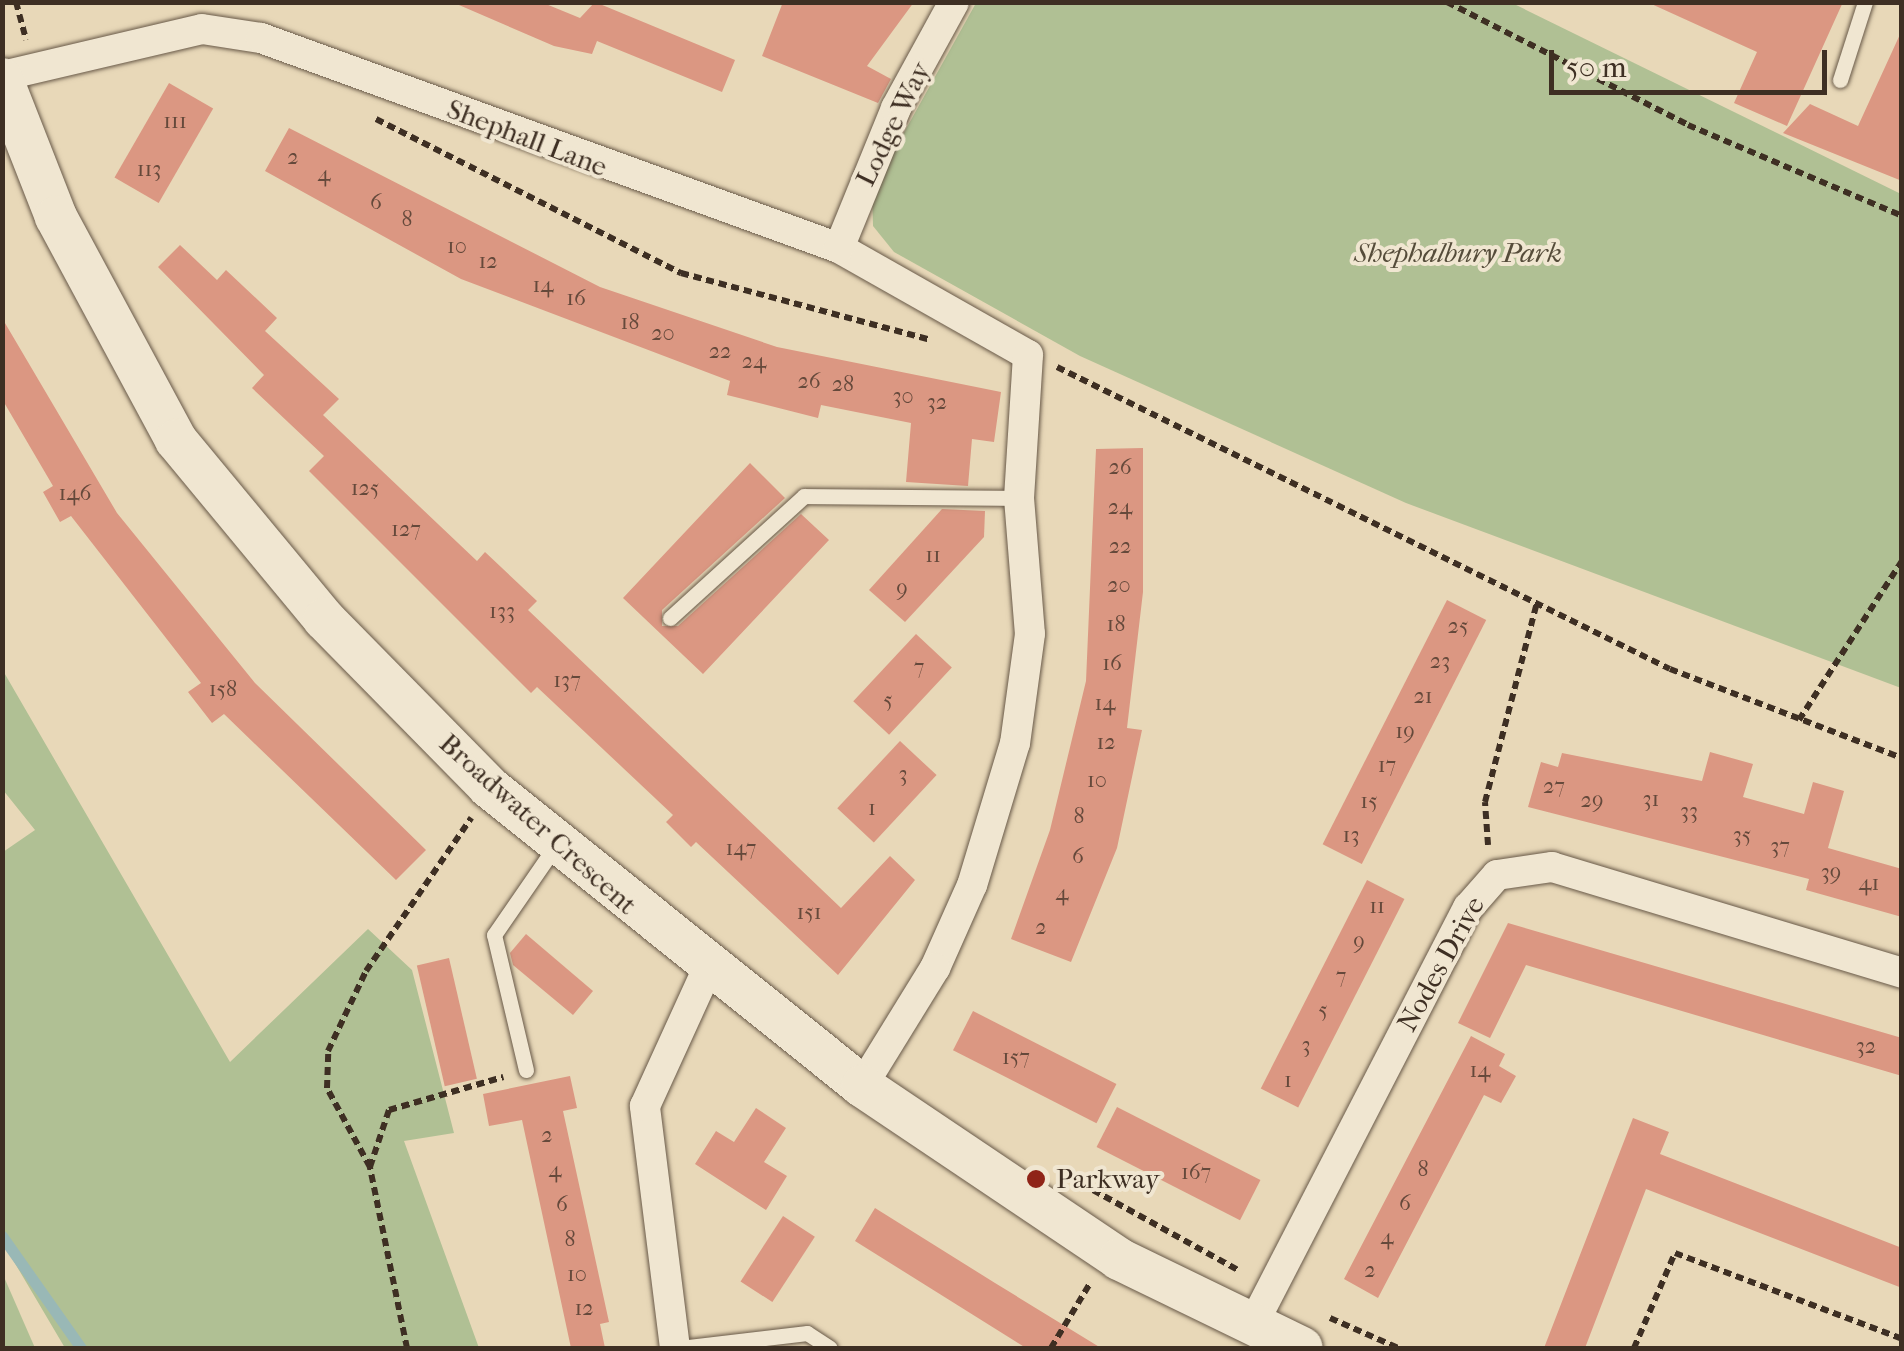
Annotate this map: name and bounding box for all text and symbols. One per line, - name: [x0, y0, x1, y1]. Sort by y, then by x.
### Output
- scale bar: [1554, 30, 1832, 92]
- text: 50 m: [1566, 50, 1627, 85]
- street label: Lodge Way: [848, 56, 938, 192]
- street label: Shephall Lane: [442, 92, 612, 184]
- house number: 111: [163, 109, 187, 135]
- house number: 2: [287, 145, 299, 171]
- house number: 113: [137, 157, 161, 183]
- house number: 4: [318, 162, 330, 188]
- house number: 6: [370, 190, 382, 216]
- house number: 8: [401, 207, 413, 233]
- house number: 10: [447, 234, 467, 260]
- park label: Shephalbury Park: [1354, 236, 1562, 270]
- house number: 12: [478, 249, 498, 275]
- house number: 14: [533, 273, 553, 299]
- house number: 16: [566, 286, 586, 312]
- house number: 18: [621, 310, 639, 336]
- house number: 20: [651, 321, 675, 347]
- house number: 22: [709, 339, 731, 365]
- house number: 24: [742, 349, 766, 375]
- house number: 26: [797, 369, 821, 395]
- house number: 28: [832, 372, 854, 398]
- house number: 30: [892, 384, 914, 410]
- house number: 32: [927, 390, 947, 416]
- house number: 26: [1108, 455, 1132, 481]
- house number: 125: [351, 476, 379, 502]
- house number: 146: [59, 481, 91, 507]
- house number: 24: [1108, 495, 1132, 521]
- house number: 127: [391, 517, 421, 543]
- house number: 22: [1109, 534, 1131, 560]
- house number: 11: [925, 543, 941, 569]
- house number: 20: [1107, 573, 1131, 599]
- house number: 9: [896, 576, 908, 602]
- house number: 133: [489, 599, 515, 625]
- house number: 18: [1107, 612, 1125, 638]
- house number: 25: [1448, 614, 1468, 640]
- house number: 23: [1430, 649, 1450, 675]
- house number: 16: [1102, 651, 1122, 677]
- house number: 7: [914, 655, 924, 681]
- house number: 137: [553, 668, 581, 694]
- house number: 158: [209, 677, 237, 703]
- house number: 21: [1413, 684, 1433, 710]
- house number: 5: [883, 688, 893, 714]
- house number: 14: [1095, 691, 1115, 717]
- house number: 19: [1395, 719, 1415, 745]
- street label: Broadwater Crescent: [432, 726, 644, 922]
- house number: 12: [1096, 730, 1116, 756]
- house number: 17: [1378, 753, 1396, 779]
- house number: 3: [898, 762, 908, 788]
- house number: 10: [1087, 768, 1107, 794]
- house number: 27: [1543, 774, 1565, 800]
- house number: 31: [1643, 787, 1659, 813]
- house number: 29: [1581, 788, 1603, 814]
- house number: 15: [1360, 789, 1378, 815]
- house number: 1: [868, 796, 876, 822]
- house number: 33: [1680, 799, 1698, 825]
- house number: 8: [1073, 804, 1085, 830]
- house number: 13: [1343, 823, 1359, 849]
- house number: 35: [1733, 823, 1751, 849]
- house number: 37: [1770, 834, 1790, 860]
- house number: 147: [726, 836, 756, 862]
- house number: 6: [1072, 844, 1084, 870]
- house number: 39: [1821, 860, 1841, 886]
- house number: 41: [1859, 871, 1879, 897]
- house number: 4: [1056, 881, 1068, 907]
- street label: Nodes Drive: [1390, 891, 1492, 1037]
- house number: 11: [1369, 894, 1385, 920]
- house number: 151: [796, 900, 822, 926]
- house number: 2: [1035, 915, 1047, 941]
- house number: 9: [1353, 929, 1365, 955]
- house number: 7: [1336, 964, 1346, 990]
- house number: 5: [1318, 998, 1328, 1024]
- house number: 3: [1301, 1033, 1311, 1059]
- house number: 32: [1856, 1034, 1876, 1060]
- house number: 157: [1002, 1045, 1030, 1071]
- house number: 14: [1470, 1058, 1490, 1084]
- house number: 1: [1284, 1068, 1292, 1094]
- house number: 2: [541, 1123, 553, 1149]
- house number: 8: [1417, 1157, 1429, 1183]
- house number: 4: [549, 1158, 561, 1184]
- house number: 167: [1181, 1160, 1211, 1186]
- place label: Parkway: [1056, 1162, 1160, 1196]
- marker: Parkway: [1025, 1168, 1047, 1190]
- house number: 6: [1399, 1191, 1411, 1217]
- house number: 6: [556, 1192, 568, 1218]
- house number: 4: [1381, 1225, 1393, 1251]
- house number: 8: [564, 1227, 576, 1253]
- house number: 2: [1364, 1258, 1376, 1284]
- house number: 10: [567, 1262, 587, 1288]
- house number: 12: [574, 1296, 594, 1322]

